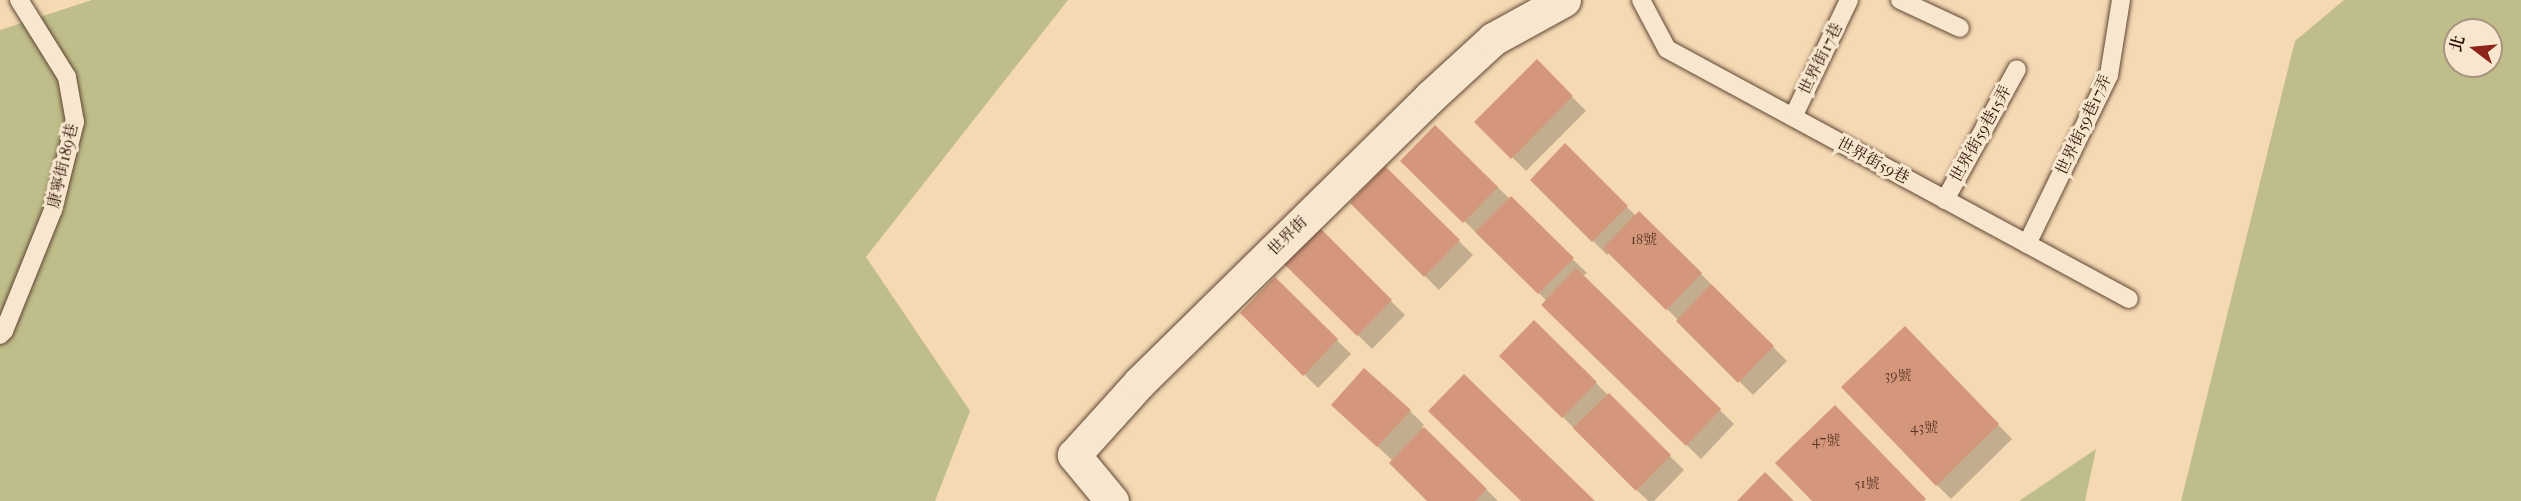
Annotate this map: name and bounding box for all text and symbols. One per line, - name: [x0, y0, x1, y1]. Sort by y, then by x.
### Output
- north arrow: [2443, 18, 2503, 78]
- street label: 世界街17巷: [1795, 20, 1847, 98]
- text: 北: [2446, 33, 2468, 54]
- street label: 世界街59巷17弄: [2052, 72, 2116, 178]
- street label: 世界街59巷15弄: [1946, 82, 2016, 186]
- street label: 康寧街189巷: [44, 122, 82, 210]
- street label: 世界街59巷: [1833, 134, 1913, 188]
- street label: 世界街: [1264, 212, 1312, 260]
- house number: 18號: [1631, 232, 1657, 248]
- house number: 39號: [1884, 368, 1912, 384]
- house number: 43號: [1910, 420, 1938, 436]
- house number: 47號: [1812, 433, 1840, 449]
- house number: 51號: [1854, 476, 1880, 492]

